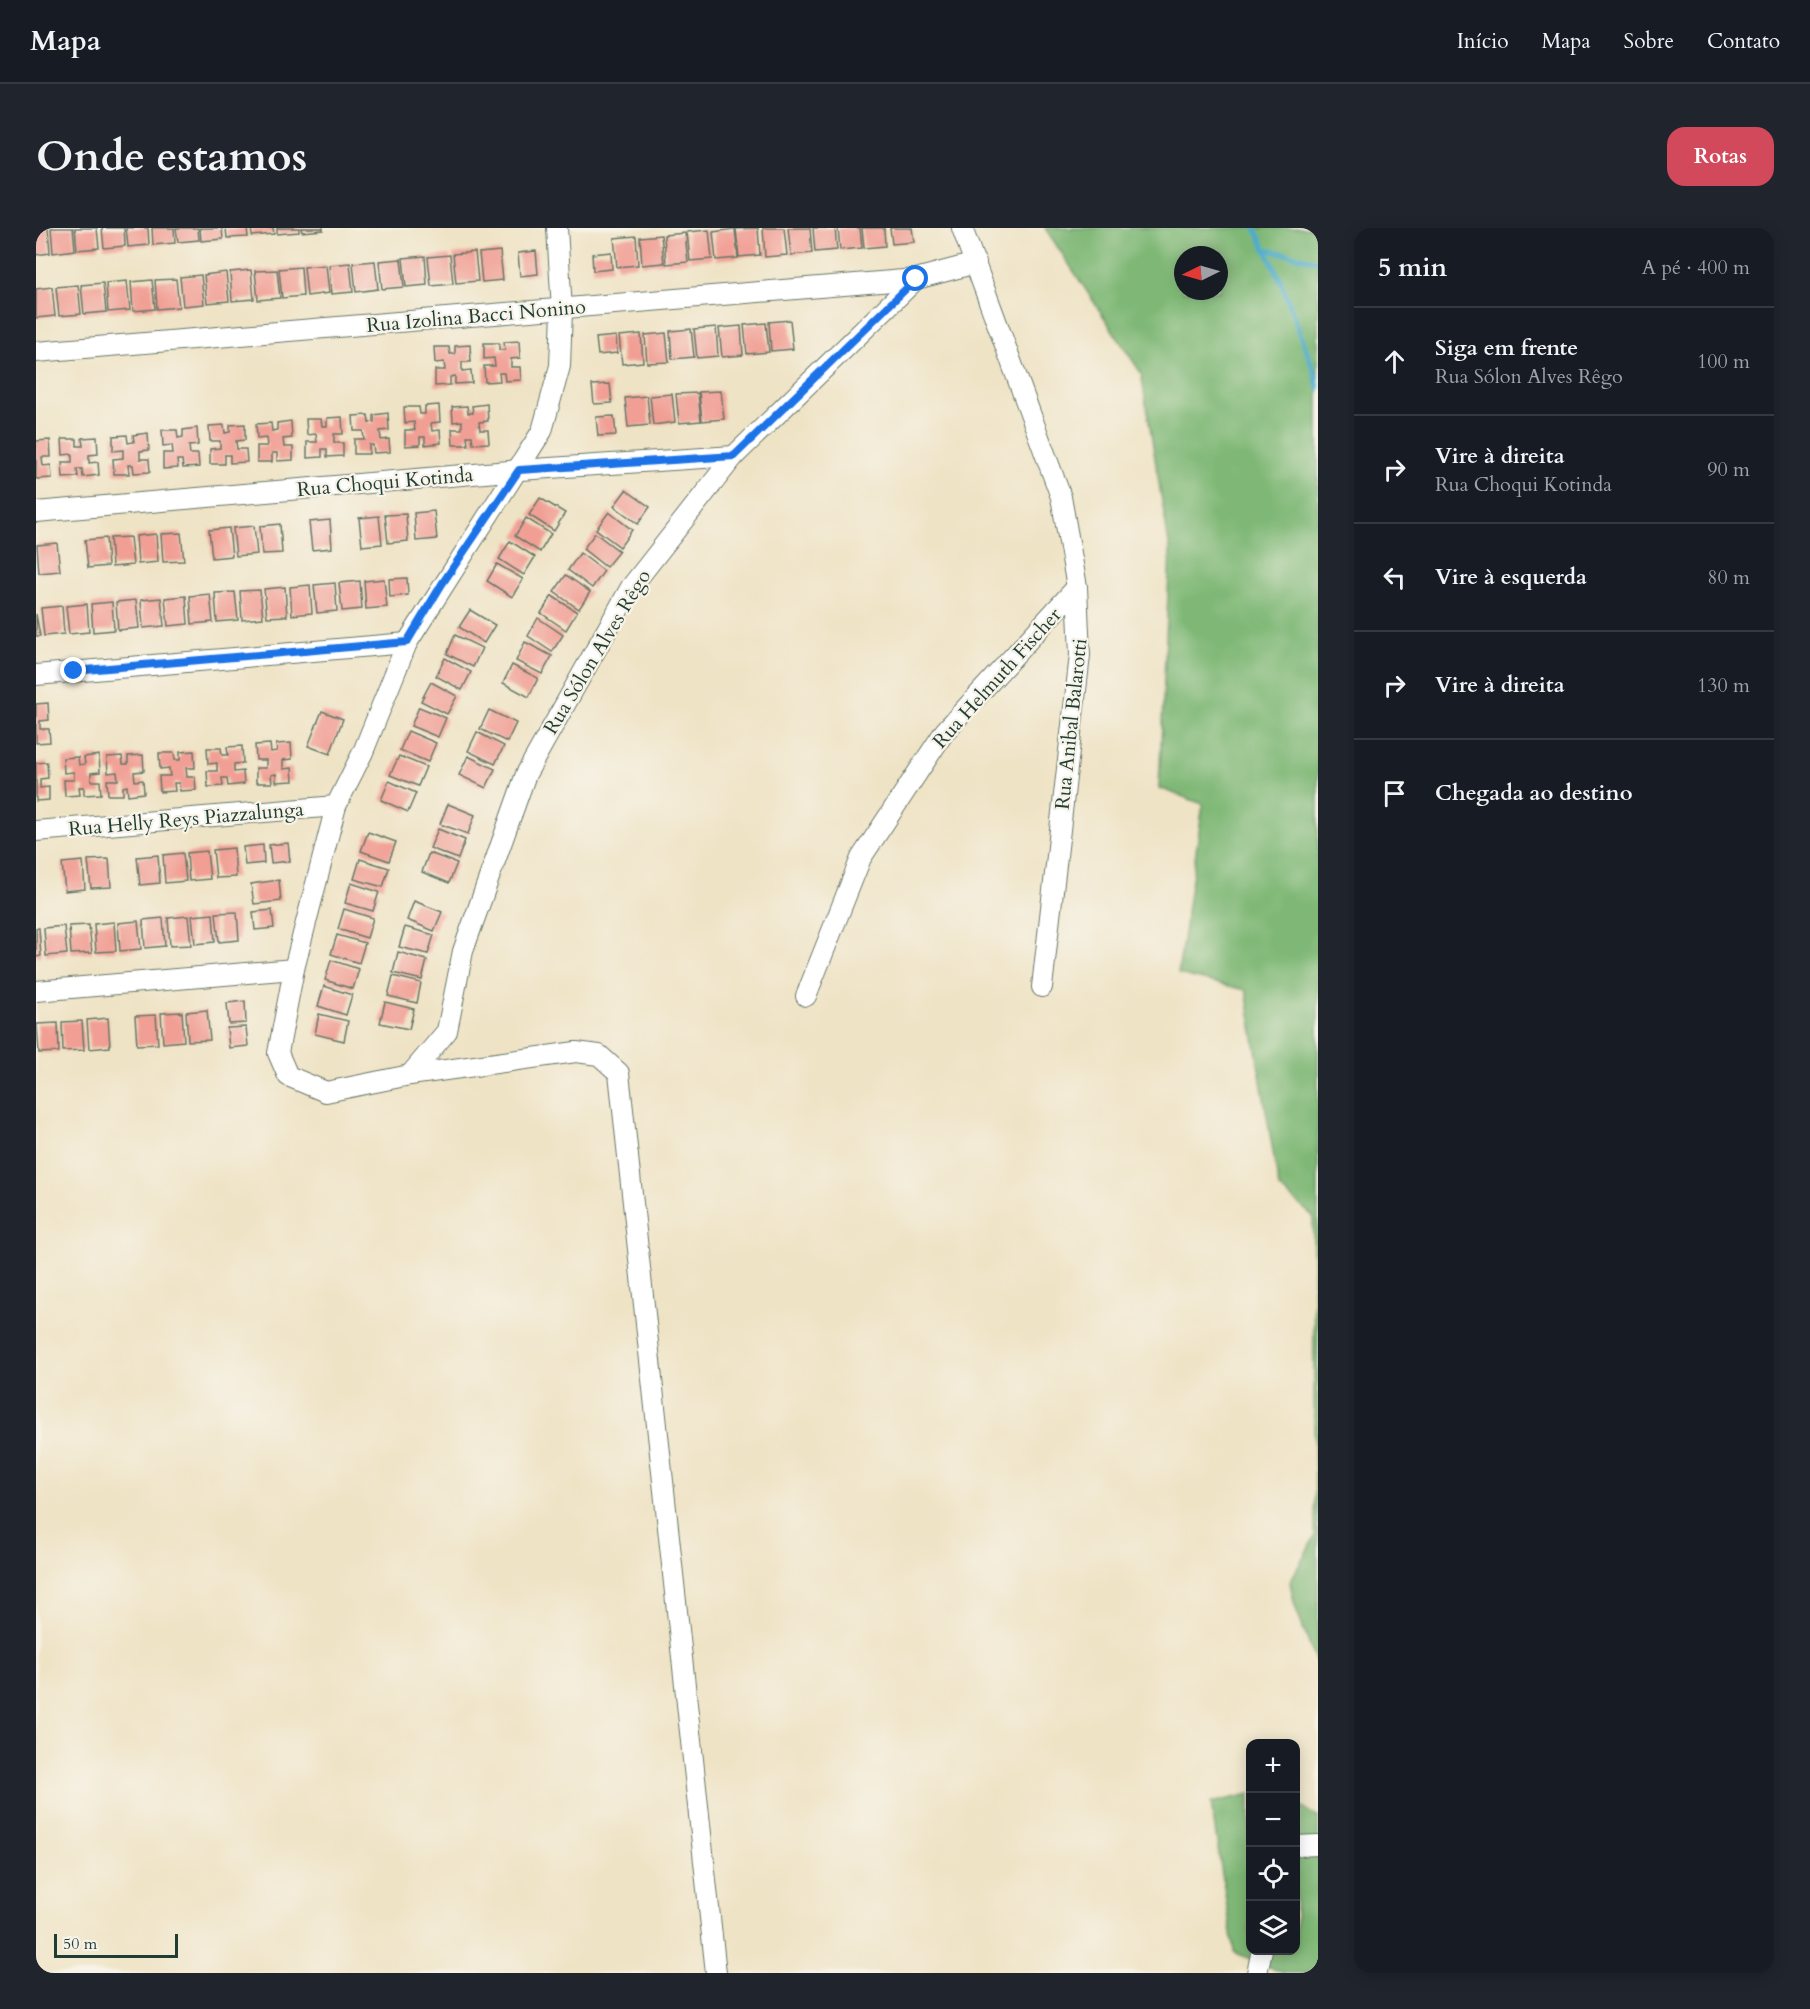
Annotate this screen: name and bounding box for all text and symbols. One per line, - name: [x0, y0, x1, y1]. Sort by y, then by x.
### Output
- text: Mapa: [30, 22, 101, 60]
- text: Início: [1457, 27, 1509, 56]
- text: Mapa: [1542, 27, 1591, 56]
- text: Sobre: [1624, 27, 1674, 56]
- text: Contato: [1707, 27, 1780, 56]
- button: Rotas: [1667, 127, 1774, 186]
- text: Onde estamos: [36, 128, 307, 185]
- north arrow: [1174, 246, 1228, 300]
- text: 5 min: [1378, 250, 1447, 285]
- text: A pé · 400 m: [1642, 254, 1750, 281]
- route start: [902, 265, 928, 291]
- street label: Rua Izolina Bacci Nonino: [365, 293, 587, 339]
- text: Siga em frente: [1435, 333, 1578, 363]
- icon: ahead: [1378, 345, 1411, 378]
- text: 100 m: [1697, 348, 1750, 375]
- text: Rua Sólon Alves Rêgo: [1435, 363, 1623, 390]
- text: Vire à direita: [1435, 441, 1565, 471]
- icon: right: [1378, 453, 1411, 486]
- text: 90 m: [1707, 456, 1750, 483]
- street label: Rua Choqui Kotinda: [296, 461, 475, 503]
- text: Rua Choqui Kotinda: [1435, 471, 1612, 498]
- icon: left: [1378, 561, 1411, 594]
- text: Vire à esquerda: [1435, 562, 1587, 592]
- street label: Rua Sólon Alves Rêgo: [537, 564, 657, 739]
- text: 80 m: [1707, 564, 1750, 591]
- street label: Rua Helmuth Fischer: [927, 601, 1068, 754]
- street label: Rua Anibal Balarotti: [1049, 637, 1093, 811]
- route end: [60, 657, 86, 683]
- icon: right: [1378, 669, 1411, 702]
- text: Vire à direita: [1435, 670, 1565, 700]
- text: 130 m: [1697, 672, 1750, 699]
- icon: arrive: [1378, 777, 1411, 810]
- text: Chegada ao destino: [1435, 778, 1633, 808]
- street label: Rua Helly Reys Piazzalunga: [67, 795, 305, 843]
- map controls: [1246, 1739, 1300, 1955]
- button: +: [1246, 1739, 1300, 1793]
- button: −: [1246, 1793, 1300, 1847]
- button: locate: [1246, 1847, 1300, 1901]
- button: layers: [1246, 1901, 1300, 1955]
- scale bar: [54, 1931, 178, 1958]
- text: 50 m: [63, 1933, 97, 1955]

